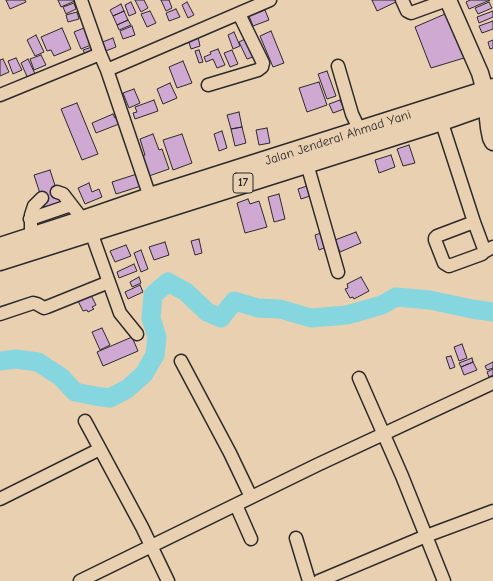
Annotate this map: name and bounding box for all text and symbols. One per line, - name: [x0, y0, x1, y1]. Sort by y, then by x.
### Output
- street label: Jalan Jenderal Ahmad Yani: [263, 107, 413, 169]
- road number: 17: [233, 173, 253, 193]

